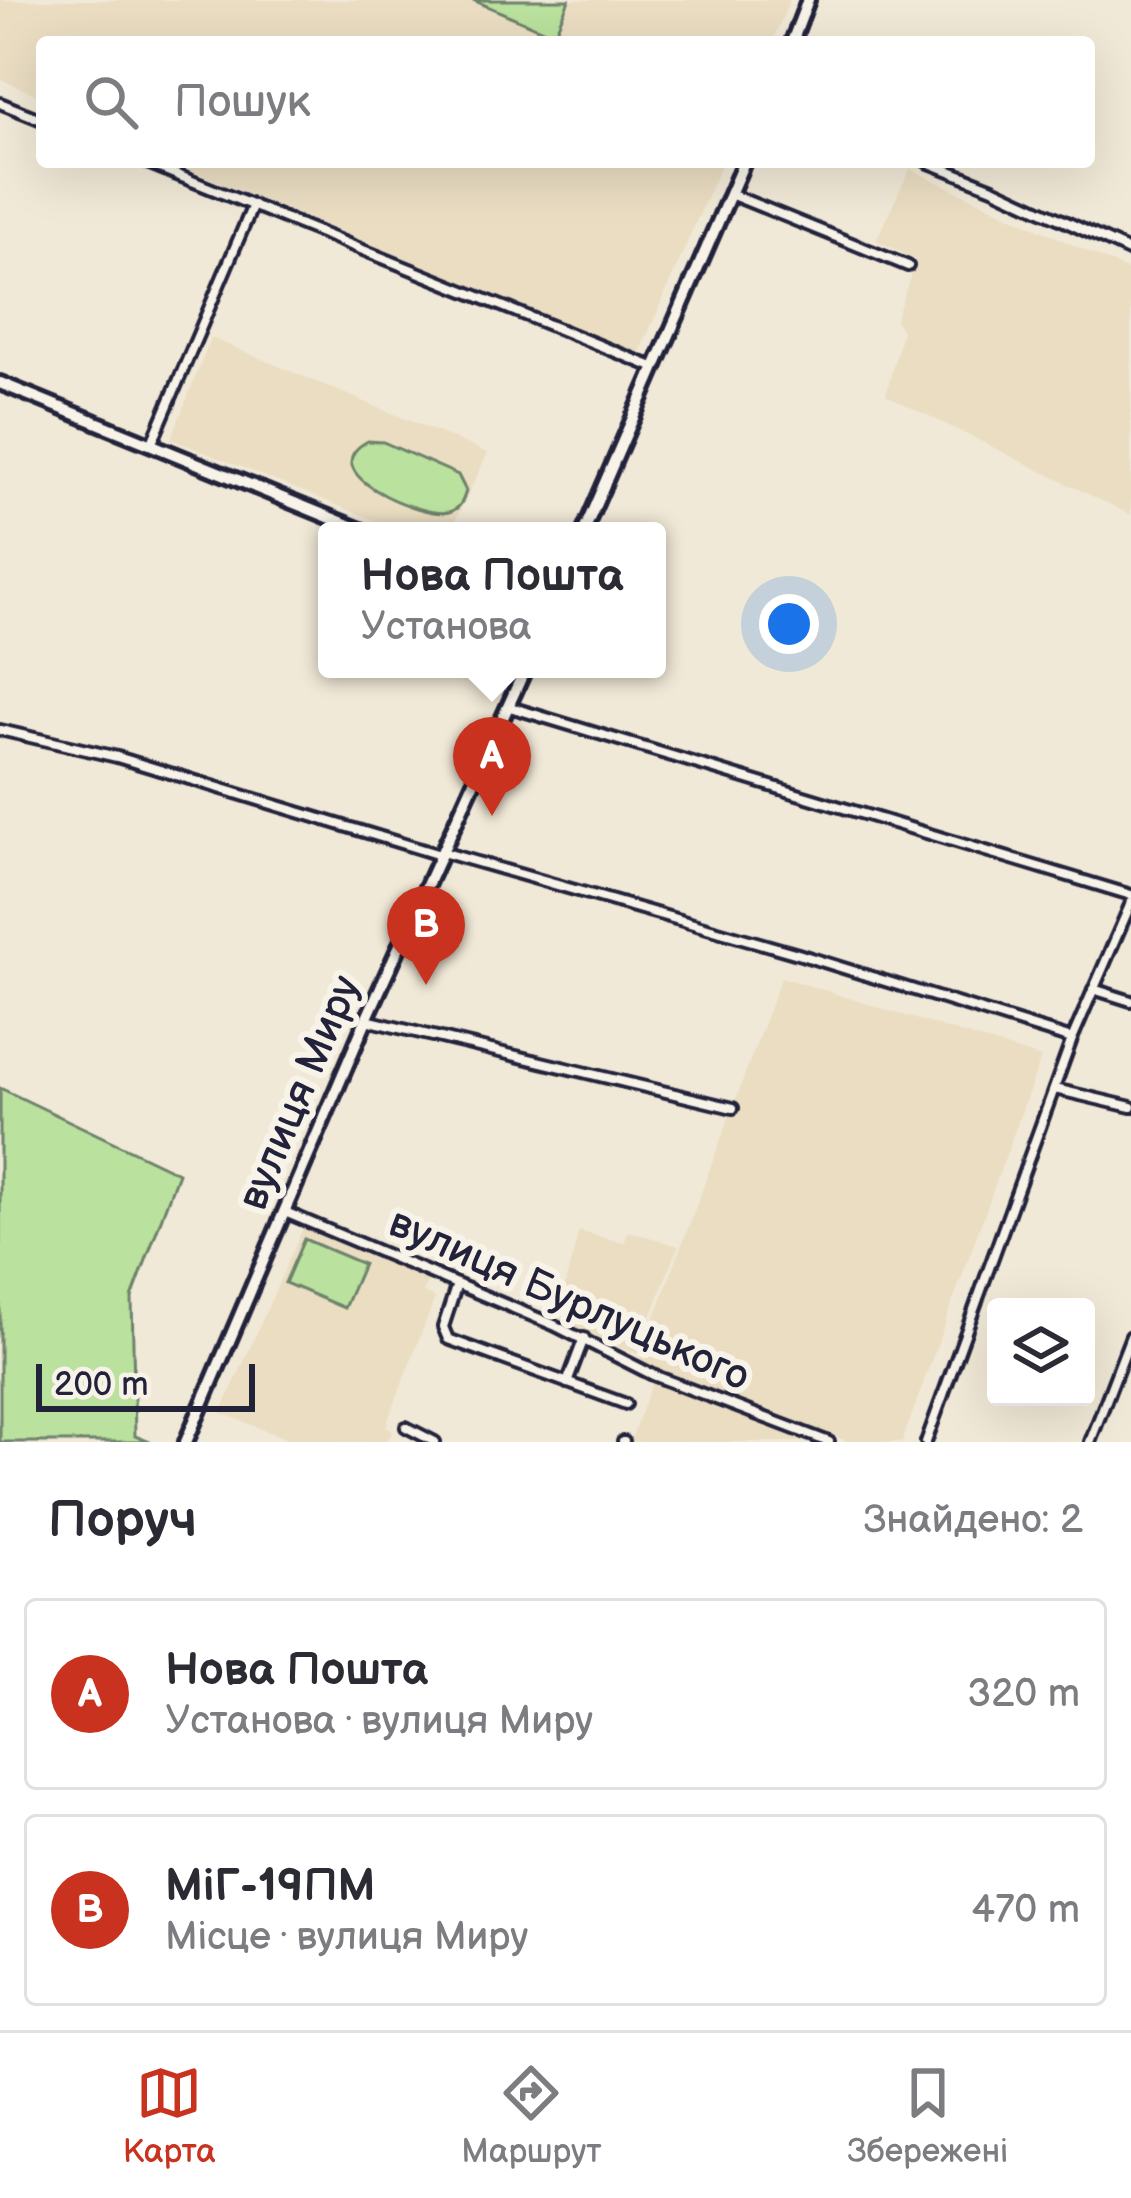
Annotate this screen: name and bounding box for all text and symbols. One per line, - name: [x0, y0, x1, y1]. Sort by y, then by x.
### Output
- search box: [36, 36, 1095, 168]
- icon: search: [78, 69, 144, 135]
- text: Пошук: [174, 75, 311, 130]
- popup: [318, 522, 666, 678]
- text: Нова Пошта: [361, 549, 623, 604]
- your location: [759, 594, 819, 654]
- text: Установа: [361, 604, 531, 651]
- pin: A: [453, 717, 531, 816]
- pin: B: [387, 886, 465, 985]
- street label: вулиця Миру: [228, 968, 372, 1218]
- street label: вулиця Бурлуцького: [381, 1198, 757, 1402]
- map controls: [987, 1298, 1095, 1406]
- button: layers: [987, 1298, 1095, 1406]
- scale bar: [36, 1358, 255, 1411]
- text: 200 m: [54, 1365, 148, 1405]
- text: Поруч: [48, 1490, 197, 1551]
- text: Знайдено: 2: [863, 1497, 1083, 1544]
- text: Нова Пошта: [165, 1643, 428, 1698]
- text: A: [78, 1671, 102, 1718]
- text: 320 m: [967, 1671, 1080, 1718]
- text: Установа · вулиця Миру: [165, 1698, 593, 1745]
- text: МіГ-19ПМ: [165, 1859, 375, 1914]
- text: B: [76, 1887, 104, 1934]
- text: 470 m: [971, 1887, 1080, 1934]
- text: Місце · вулиця Миру: [165, 1914, 528, 1961]
- tab: Карта: [123, 2060, 216, 2172]
- tab: Маршрут: [461, 2060, 602, 2172]
- tab: Збережені: [847, 2060, 1008, 2172]

